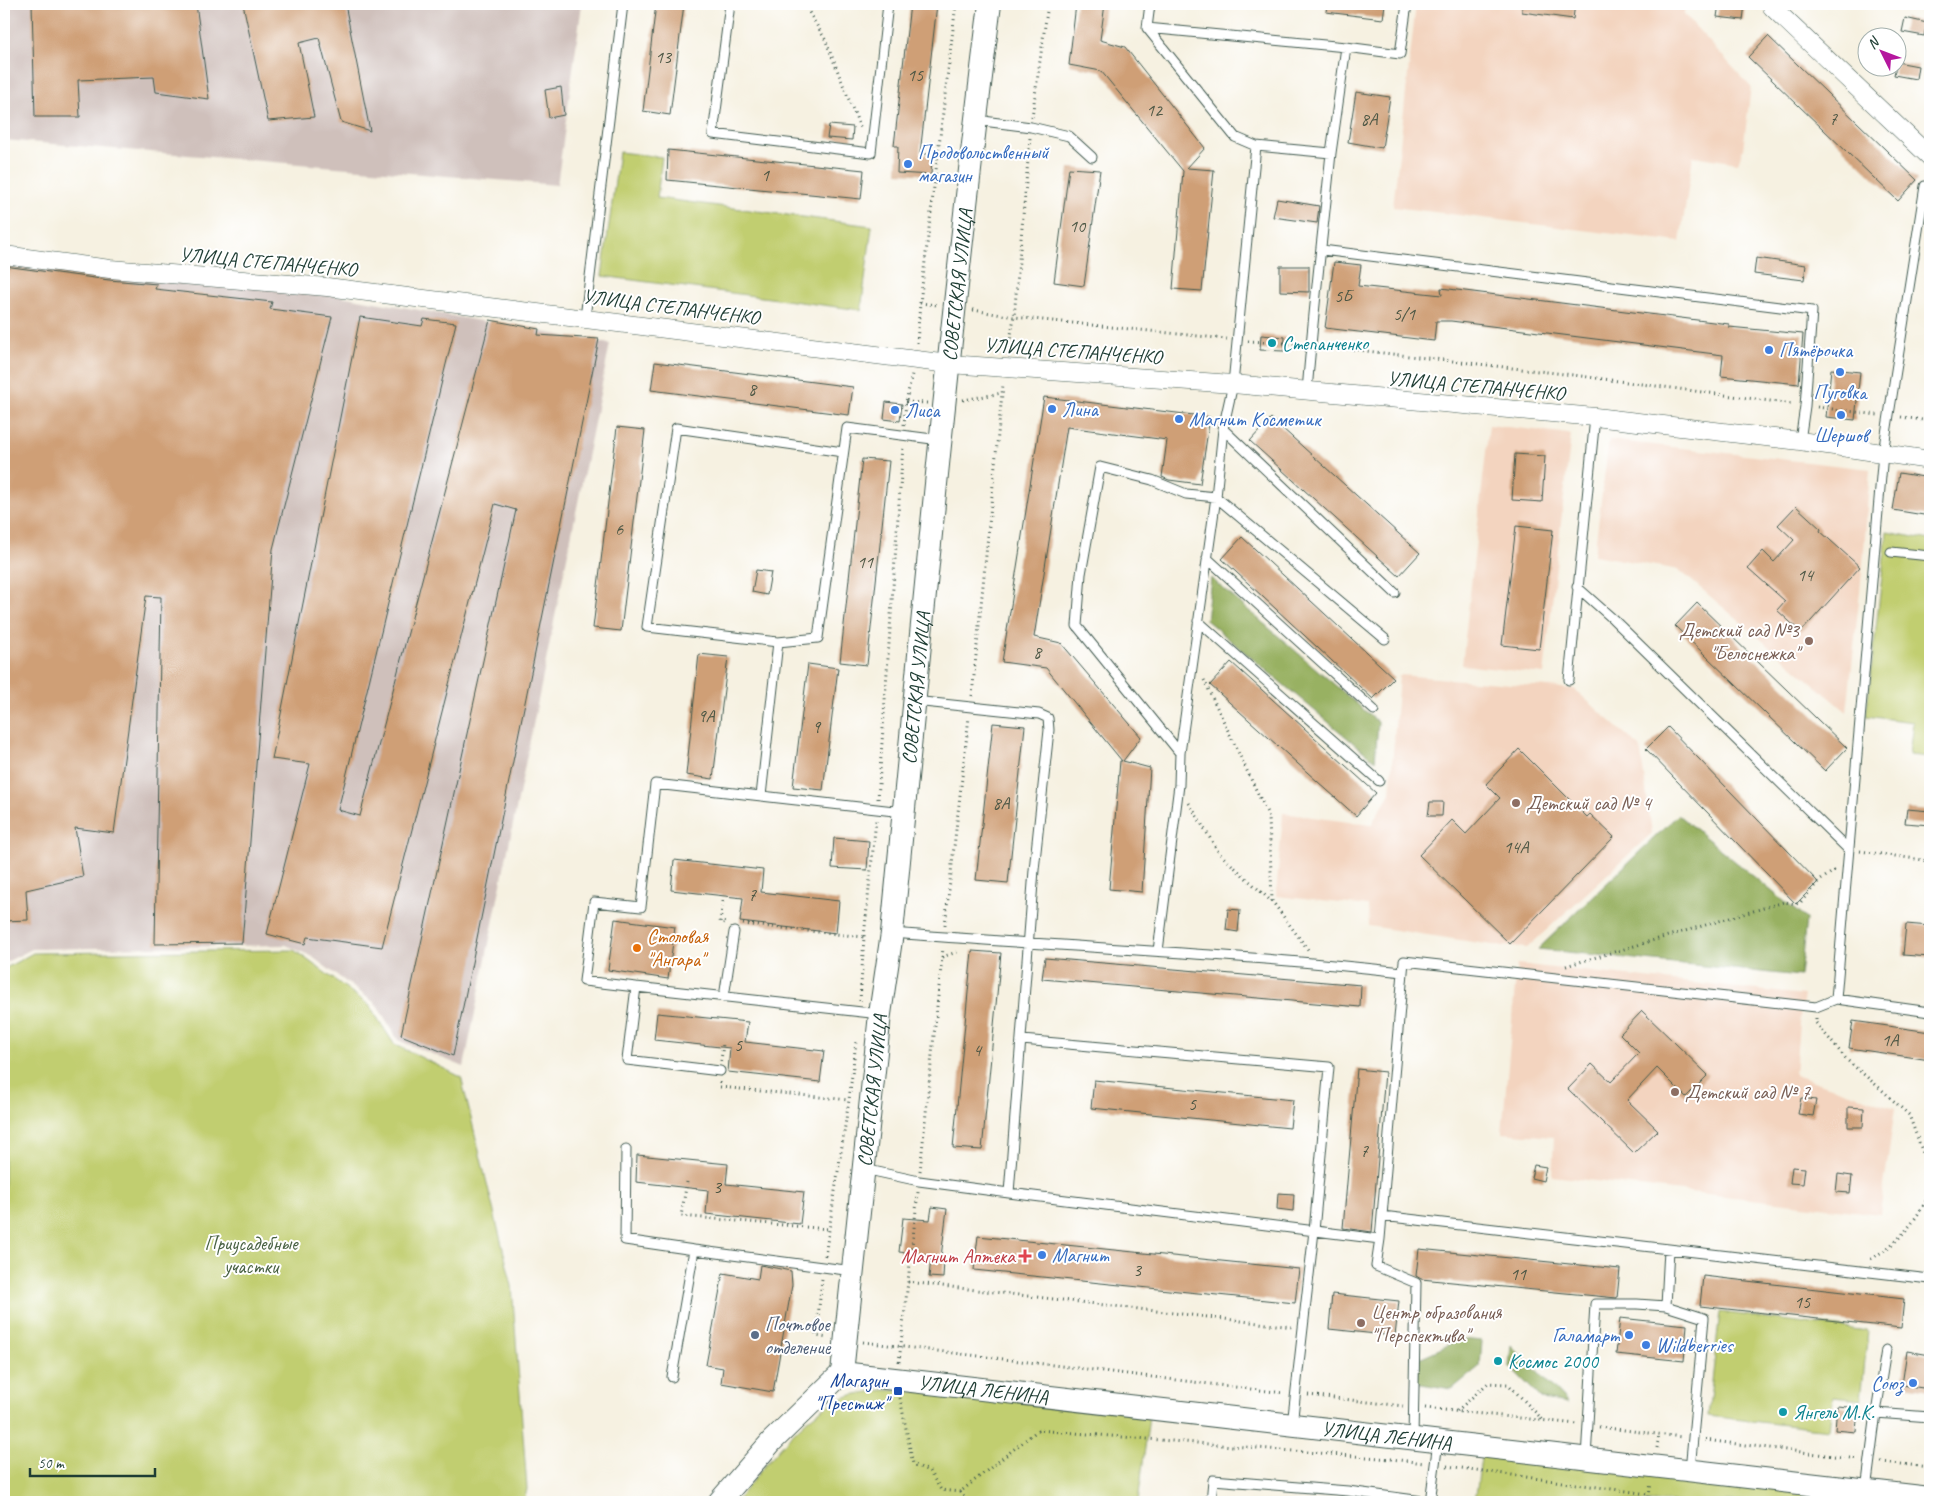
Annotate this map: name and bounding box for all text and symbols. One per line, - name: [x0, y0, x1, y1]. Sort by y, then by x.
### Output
- north arrow: [1856, 28, 1906, 78]
- text: N: [1863, 33, 1883, 53]
- house number: 13: [655, 46, 673, 68]
- house number: 15: [907, 64, 924, 86]
- house number: 12: [1146, 99, 1164, 121]
- house number: 8А: [1360, 108, 1379, 130]
- house number: 7: [1829, 108, 1838, 130]
- place label: Продовольственный магазин: [918, 140, 1050, 188]
- marker: Продовольственный магазин: [902, 158, 914, 170]
- house number: 1: [761, 164, 770, 186]
- street label: СОВЕТСКАЯ УЛИЦА: [936, 207, 978, 362]
- house number: 10: [1069, 215, 1087, 237]
- street label: УЛИЦА СТЕПАНЧЕНКО: [178, 242, 360, 282]
- street label: УЛИЦА СТЕПАНЧЕНКО: [581, 284, 763, 330]
- house number: 5Б: [1334, 285, 1354, 307]
- house number: 5/1: [1393, 303, 1416, 325]
- place label: Степанченко: [1282, 331, 1369, 356]
- street label: УЛИЦА СТЕПАНЧЕНКО: [983, 332, 1165, 370]
- marker: Степанченко: [1266, 337, 1278, 349]
- place label: Пятёрочка: [1779, 338, 1854, 363]
- marker: Пятёрочка: [1763, 344, 1775, 356]
- street label: УЛИЦА СТЕПАНЧЕНКО: [1386, 366, 1568, 406]
- marker: Пуговка: [1834, 366, 1846, 378]
- house number: 8: [748, 378, 758, 400]
- place label: Пуговка: [1814, 380, 1868, 405]
- place label: Лина: [1062, 397, 1100, 422]
- place label: Лиса: [905, 398, 942, 423]
- marker: Лина: [1046, 403, 1058, 415]
- marker: Лиса: [889, 404, 901, 416]
- place label: Магнит Косметик: [1189, 407, 1322, 432]
- marker: Шершов: [1835, 409, 1847, 421]
- marker: Магнит Косметик: [1173, 413, 1185, 425]
- place label: Шершов: [1814, 423, 1872, 448]
- house number: 6: [615, 518, 624, 540]
- house number: 11: [857, 551, 874, 573]
- house number: 14: [1797, 564, 1815, 586]
- street label: СОВЕТСКАЯ УЛИЦА: [896, 610, 936, 765]
- place label: Детский сад №3 "Белоснежка": [1679, 618, 1803, 666]
- marker: Детский сад №3 "Белоснежка": [1803, 635, 1815, 647]
- house number: 8: [1033, 641, 1043, 663]
- house number: 9А: [697, 705, 716, 727]
- house number: 9: [812, 716, 822, 738]
- place label: Детский сад № 4: [1526, 791, 1653, 816]
- house number: 8А: [992, 792, 1011, 814]
- marker: Детский сад № 4: [1510, 797, 1522, 809]
- house number: 14А: [1503, 836, 1530, 858]
- house number: 7: [748, 884, 757, 906]
- place label: Столовая "Ангара": [647, 924, 709, 972]
- marker: Столовая "Ангара": [631, 942, 643, 954]
- street label: СОВЕТСКАЯ УЛИЦА: [851, 1012, 892, 1168]
- house number: 1А: [1881, 1029, 1900, 1051]
- house number: 5: [734, 1034, 743, 1056]
- house number: 4: [973, 1039, 983, 1061]
- place label: Детский сад № 7: [1685, 1080, 1811, 1105]
- marker: Детский сад № 7: [1669, 1086, 1681, 1098]
- house number: 5: [1188, 1093, 1197, 1115]
- house number: 7: [1360, 1140, 1369, 1162]
- house number: 3: [713, 1176, 723, 1198]
- park label: Приусадебные участки: [204, 1231, 299, 1279]
- place label: Магнит: [1052, 1243, 1110, 1268]
- place label: Магнит Аптека: [901, 1244, 1016, 1269]
- marker: Магнит: [1036, 1249, 1048, 1261]
- marker: Магнит Аптека: [1019, 1250, 1031, 1262]
- house number: 3: [1133, 1259, 1143, 1281]
- house number: 11: [1510, 1263, 1527, 1285]
- house number: 15: [1794, 1291, 1811, 1313]
- place label: Центр образования "Перспектива": [1371, 1300, 1502, 1348]
- place label: Почтовое отделение: [765, 1312, 832, 1360]
- marker: Центр образования "Перспектива": [1355, 1317, 1367, 1329]
- place label: Галамарт: [1552, 1323, 1621, 1348]
- marker: Почтовое отделение: [749, 1329, 761, 1341]
- marker: Галамарт: [1623, 1329, 1635, 1341]
- place label: Wildberries: [1656, 1333, 1735, 1358]
- marker: Wildberries: [1640, 1339, 1652, 1351]
- place label: Космос 2000: [1508, 1349, 1600, 1374]
- marker: Космос 2000: [1492, 1355, 1504, 1367]
- place label: Магазин "Престиж": [815, 1368, 892, 1416]
- street label: УЛИЦА ЛЕНИНА: [917, 1369, 1050, 1409]
- place label: Союз: [1871, 1371, 1905, 1397]
- marker: Союз: [1907, 1377, 1919, 1389]
- marker: Магазин "Престиж": [892, 1385, 904, 1397]
- place label: Янгель М.К.: [1793, 1400, 1874, 1425]
- marker: Янгель М.К.: [1777, 1406, 1789, 1418]
- street label: УЛИЦА ЛЕНИНА: [1320, 1416, 1454, 1456]
- scale bar: [30, 1446, 155, 1478]
- text: 50 m: [38, 1454, 65, 1473]

